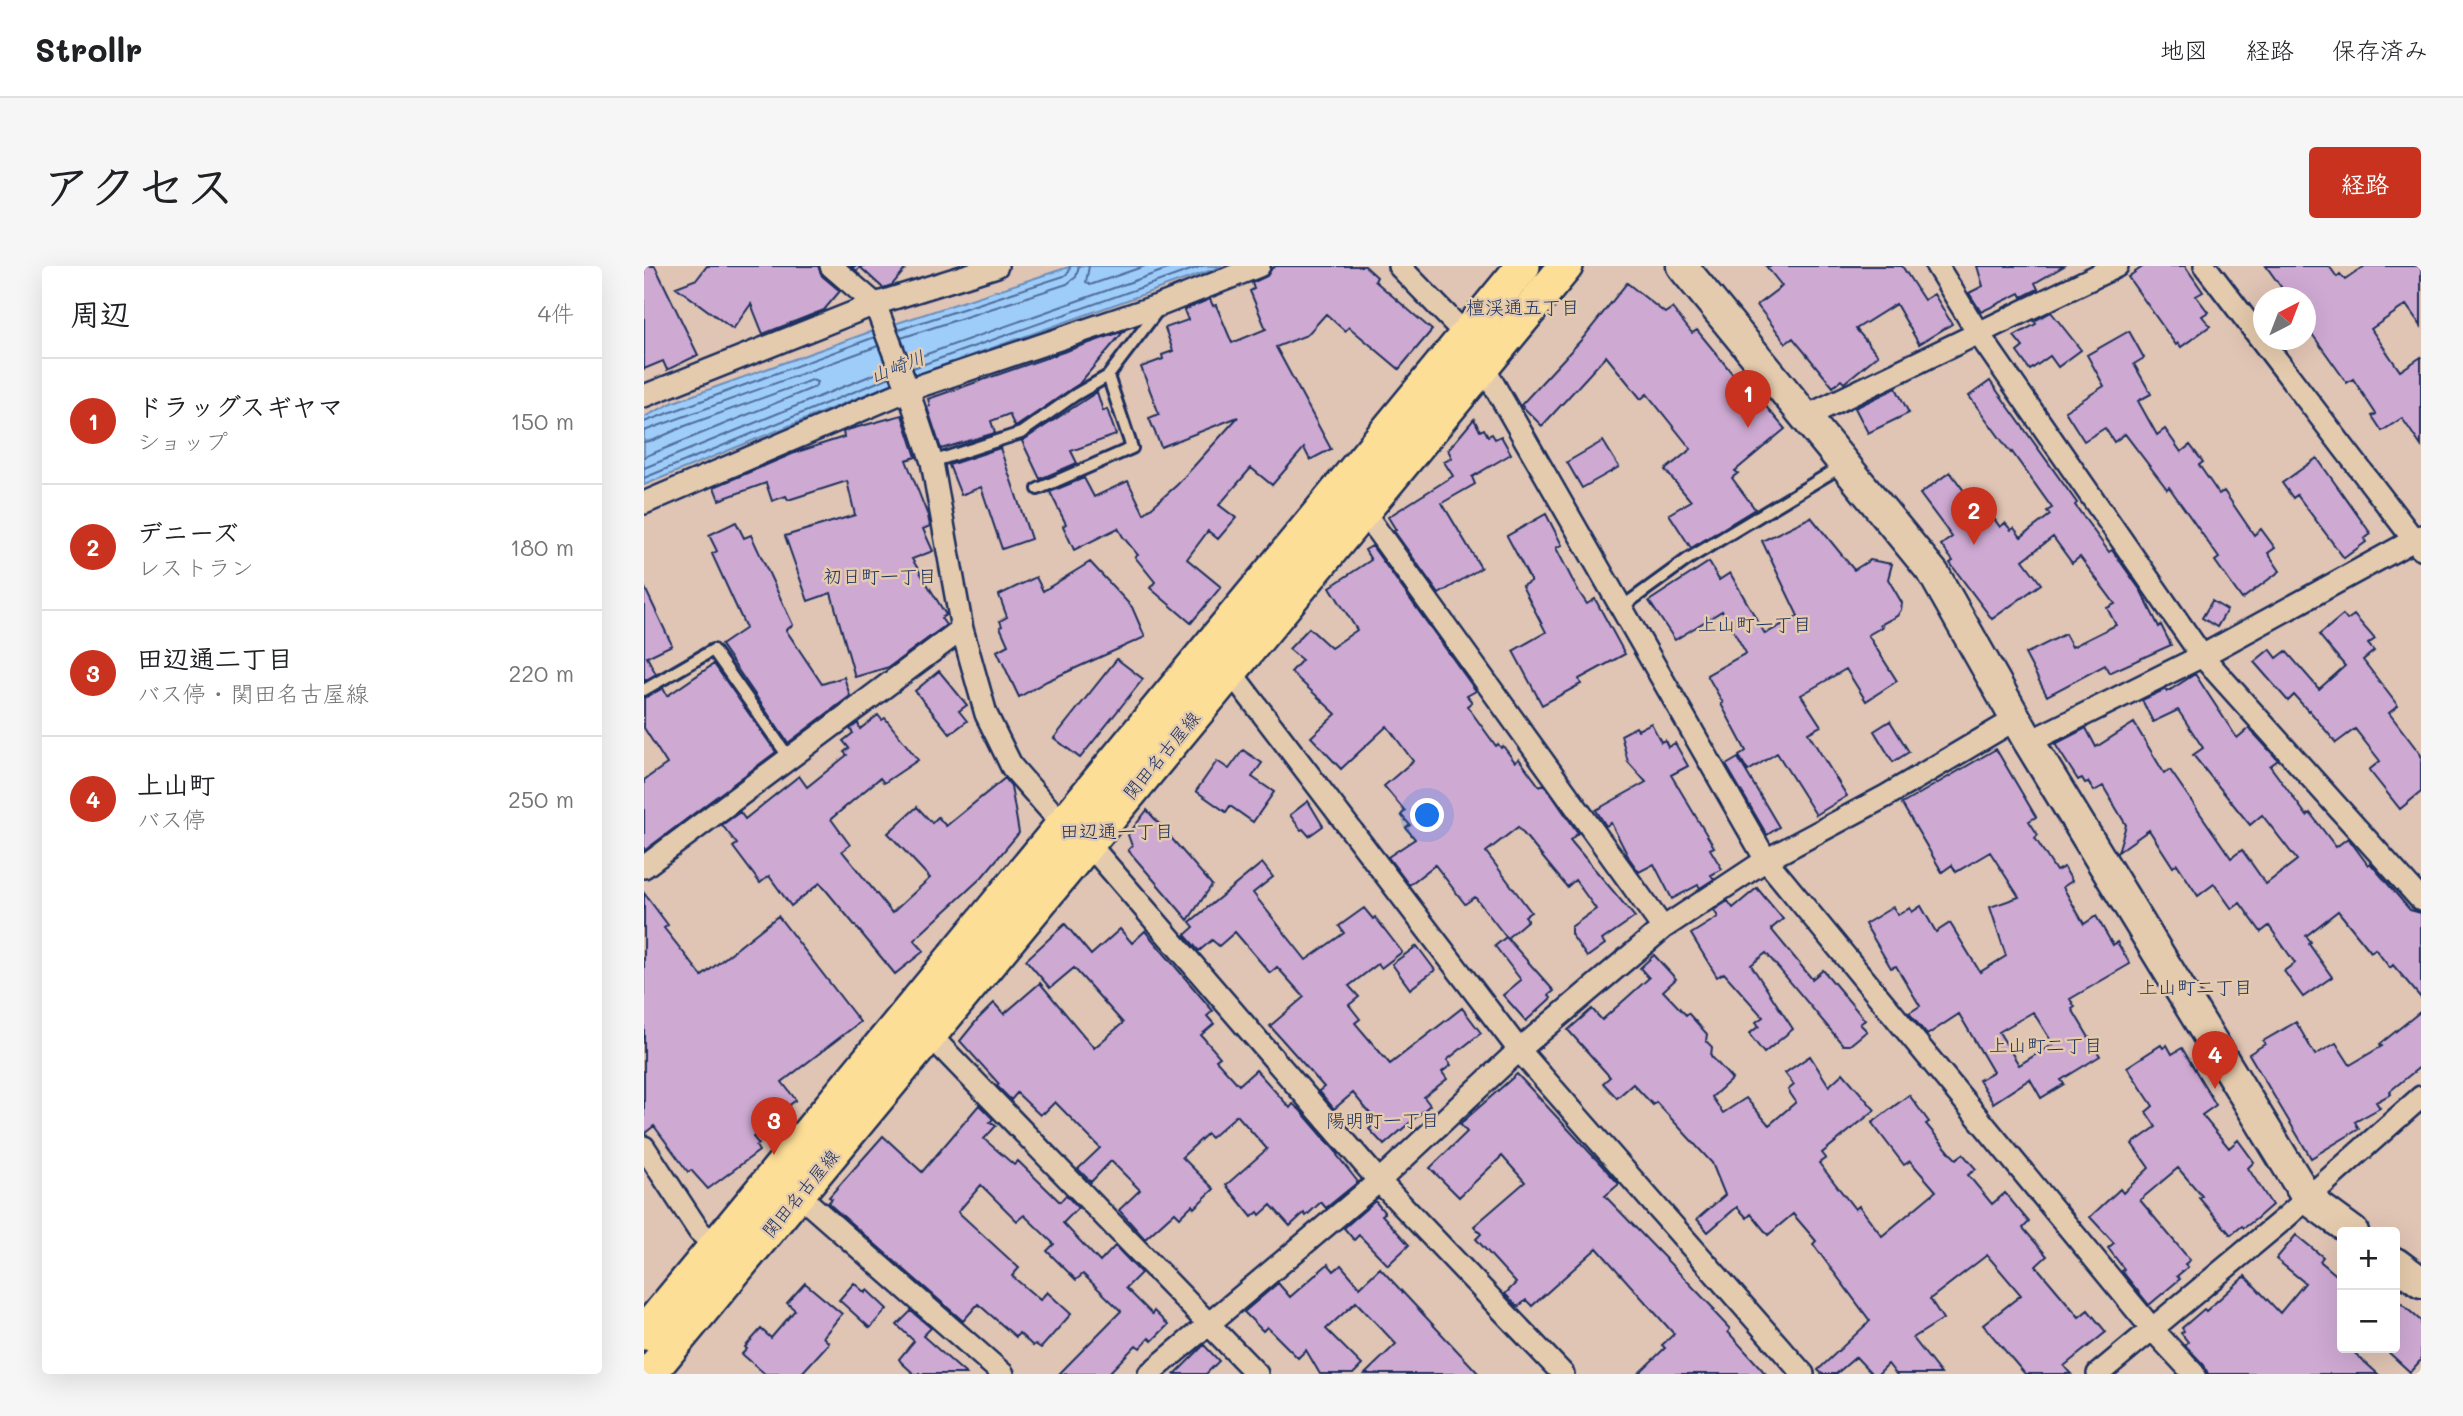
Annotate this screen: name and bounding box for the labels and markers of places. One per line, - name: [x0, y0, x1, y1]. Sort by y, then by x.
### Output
- pin: 1: [1725, 370, 1771, 428]
- pin: 2: [1951, 487, 1997, 545]
- pin: 4: [2192, 1031, 2238, 1089]
- pin: 3: [751, 1097, 797, 1155]

